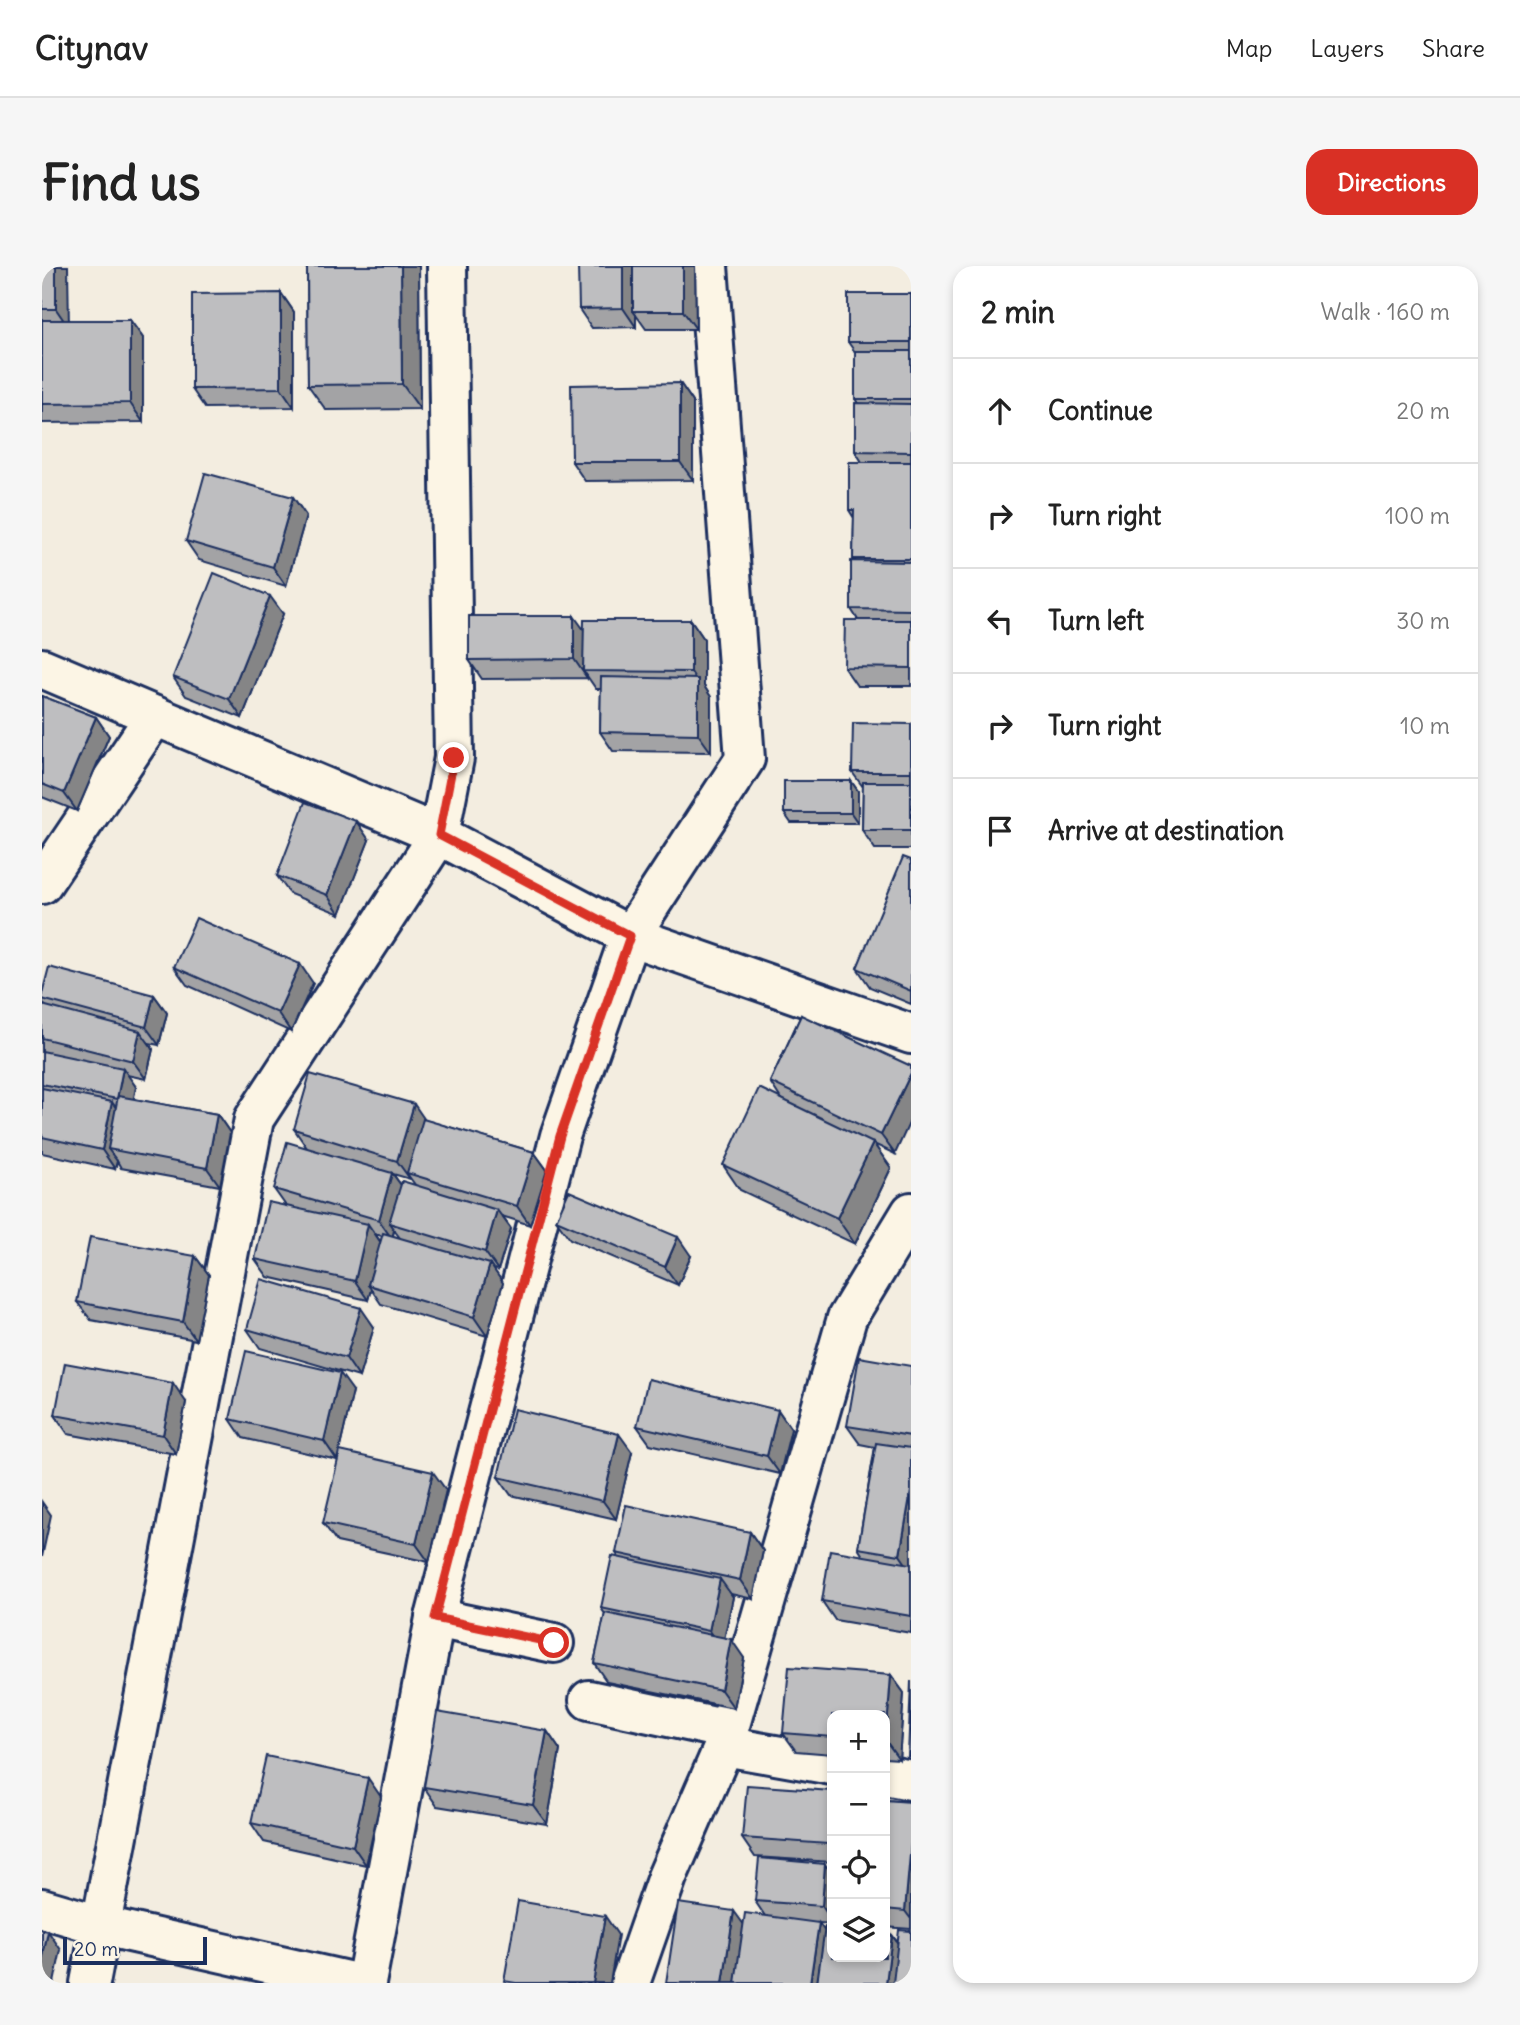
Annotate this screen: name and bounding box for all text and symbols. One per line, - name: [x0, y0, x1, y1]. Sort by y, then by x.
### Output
- text: Citynav: [35, 27, 148, 69]
- text: Map: [1226, 33, 1272, 63]
- text: Layers: [1310, 33, 1384, 63]
- text: Share: [1422, 33, 1485, 63]
- button: Directions: [1306, 149, 1478, 215]
- text: Find us: [42, 152, 200, 213]
- text: 2 min: [981, 293, 1055, 331]
- text: Walk · 160 m: [1321, 297, 1450, 326]
- icon: ahead: [981, 392, 1019, 430]
- text: Continue: [1048, 394, 1153, 427]
- text: 20 m: [1397, 396, 1450, 425]
- icon: right: [981, 497, 1019, 535]
- text: Turn right: [1048, 499, 1161, 532]
- text: 100 m: [1385, 501, 1450, 530]
- icon: left: [981, 602, 1019, 640]
- text: Turn left: [1048, 604, 1144, 637]
- text: 30 m: [1396, 606, 1450, 635]
- icon: right: [981, 707, 1019, 745]
- text: Turn right: [1048, 709, 1161, 742]
- text: 10 m: [1400, 711, 1450, 740]
- route end: [438, 742, 469, 773]
- icon: arrive: [981, 812, 1019, 850]
- text: Arrive at destination: [1048, 814, 1284, 847]
- route start: [538, 1627, 569, 1658]
- map controls: [827, 1710, 890, 1962]
- button: +: [827, 1710, 890, 1773]
- button: −: [827, 1773, 890, 1836]
- button: locate: [827, 1836, 890, 1899]
- button: layers: [827, 1899, 890, 1962]
- scale bar: [63, 1934, 206, 1966]
- text: 20 m: [74, 1937, 118, 1961]

